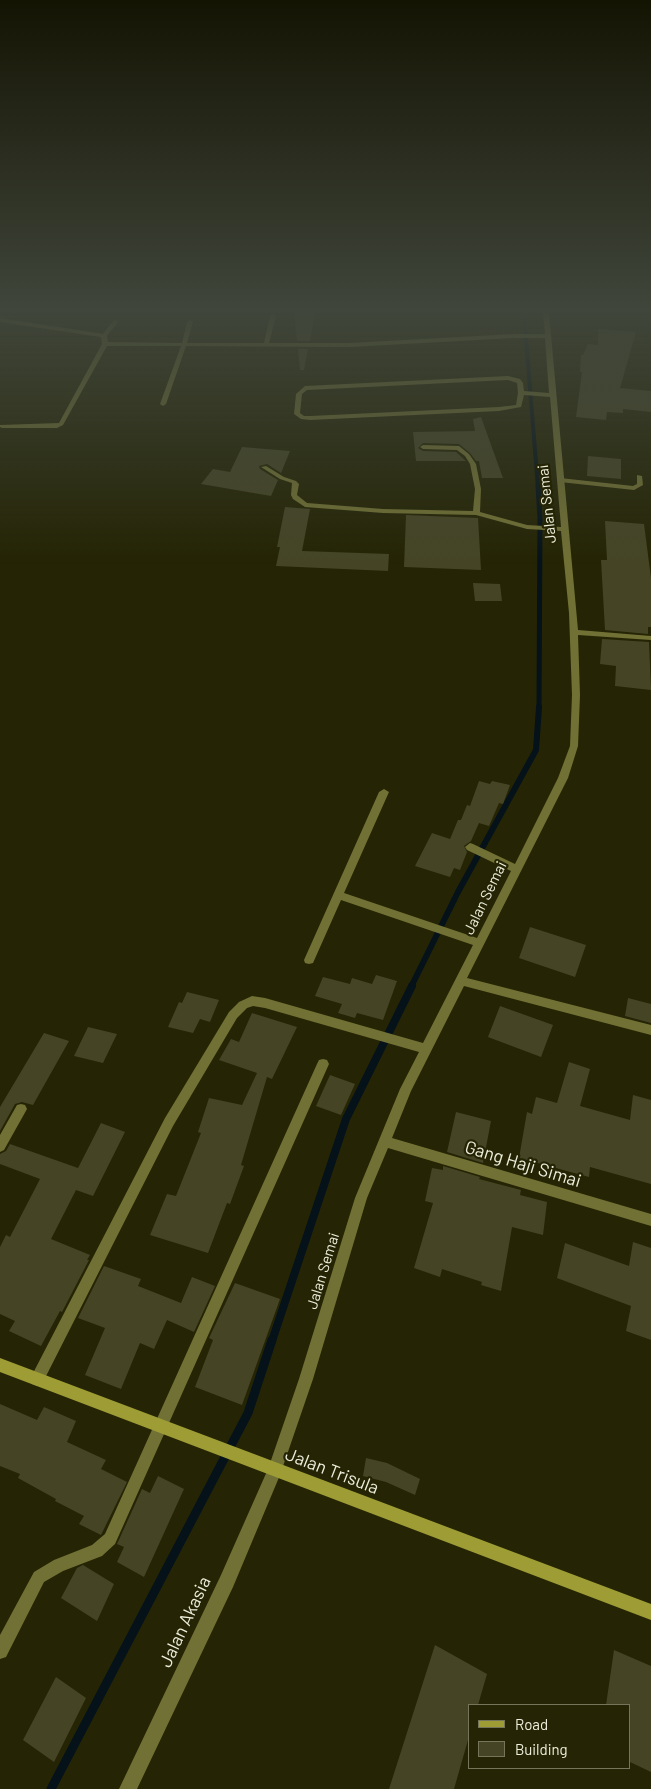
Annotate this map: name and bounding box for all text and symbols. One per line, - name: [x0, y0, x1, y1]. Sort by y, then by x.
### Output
- street label: Jalan Semai: [534, 464, 560, 544]
- street label: Jalan Semai: [460, 858, 510, 938]
- street label: Gang Haji Simai: [462, 1136, 584, 1192]
- street label: Jalan Semai: [303, 1231, 343, 1311]
- street label: Jalan Trisula: [282, 1443, 382, 1499]
- street label: Jalan Akasia: [155, 1573, 215, 1671]
- legend: [468, 1704, 631, 1769]
- text: Road: [515, 1715, 548, 1733]
- text: Building: [515, 1740, 568, 1758]

